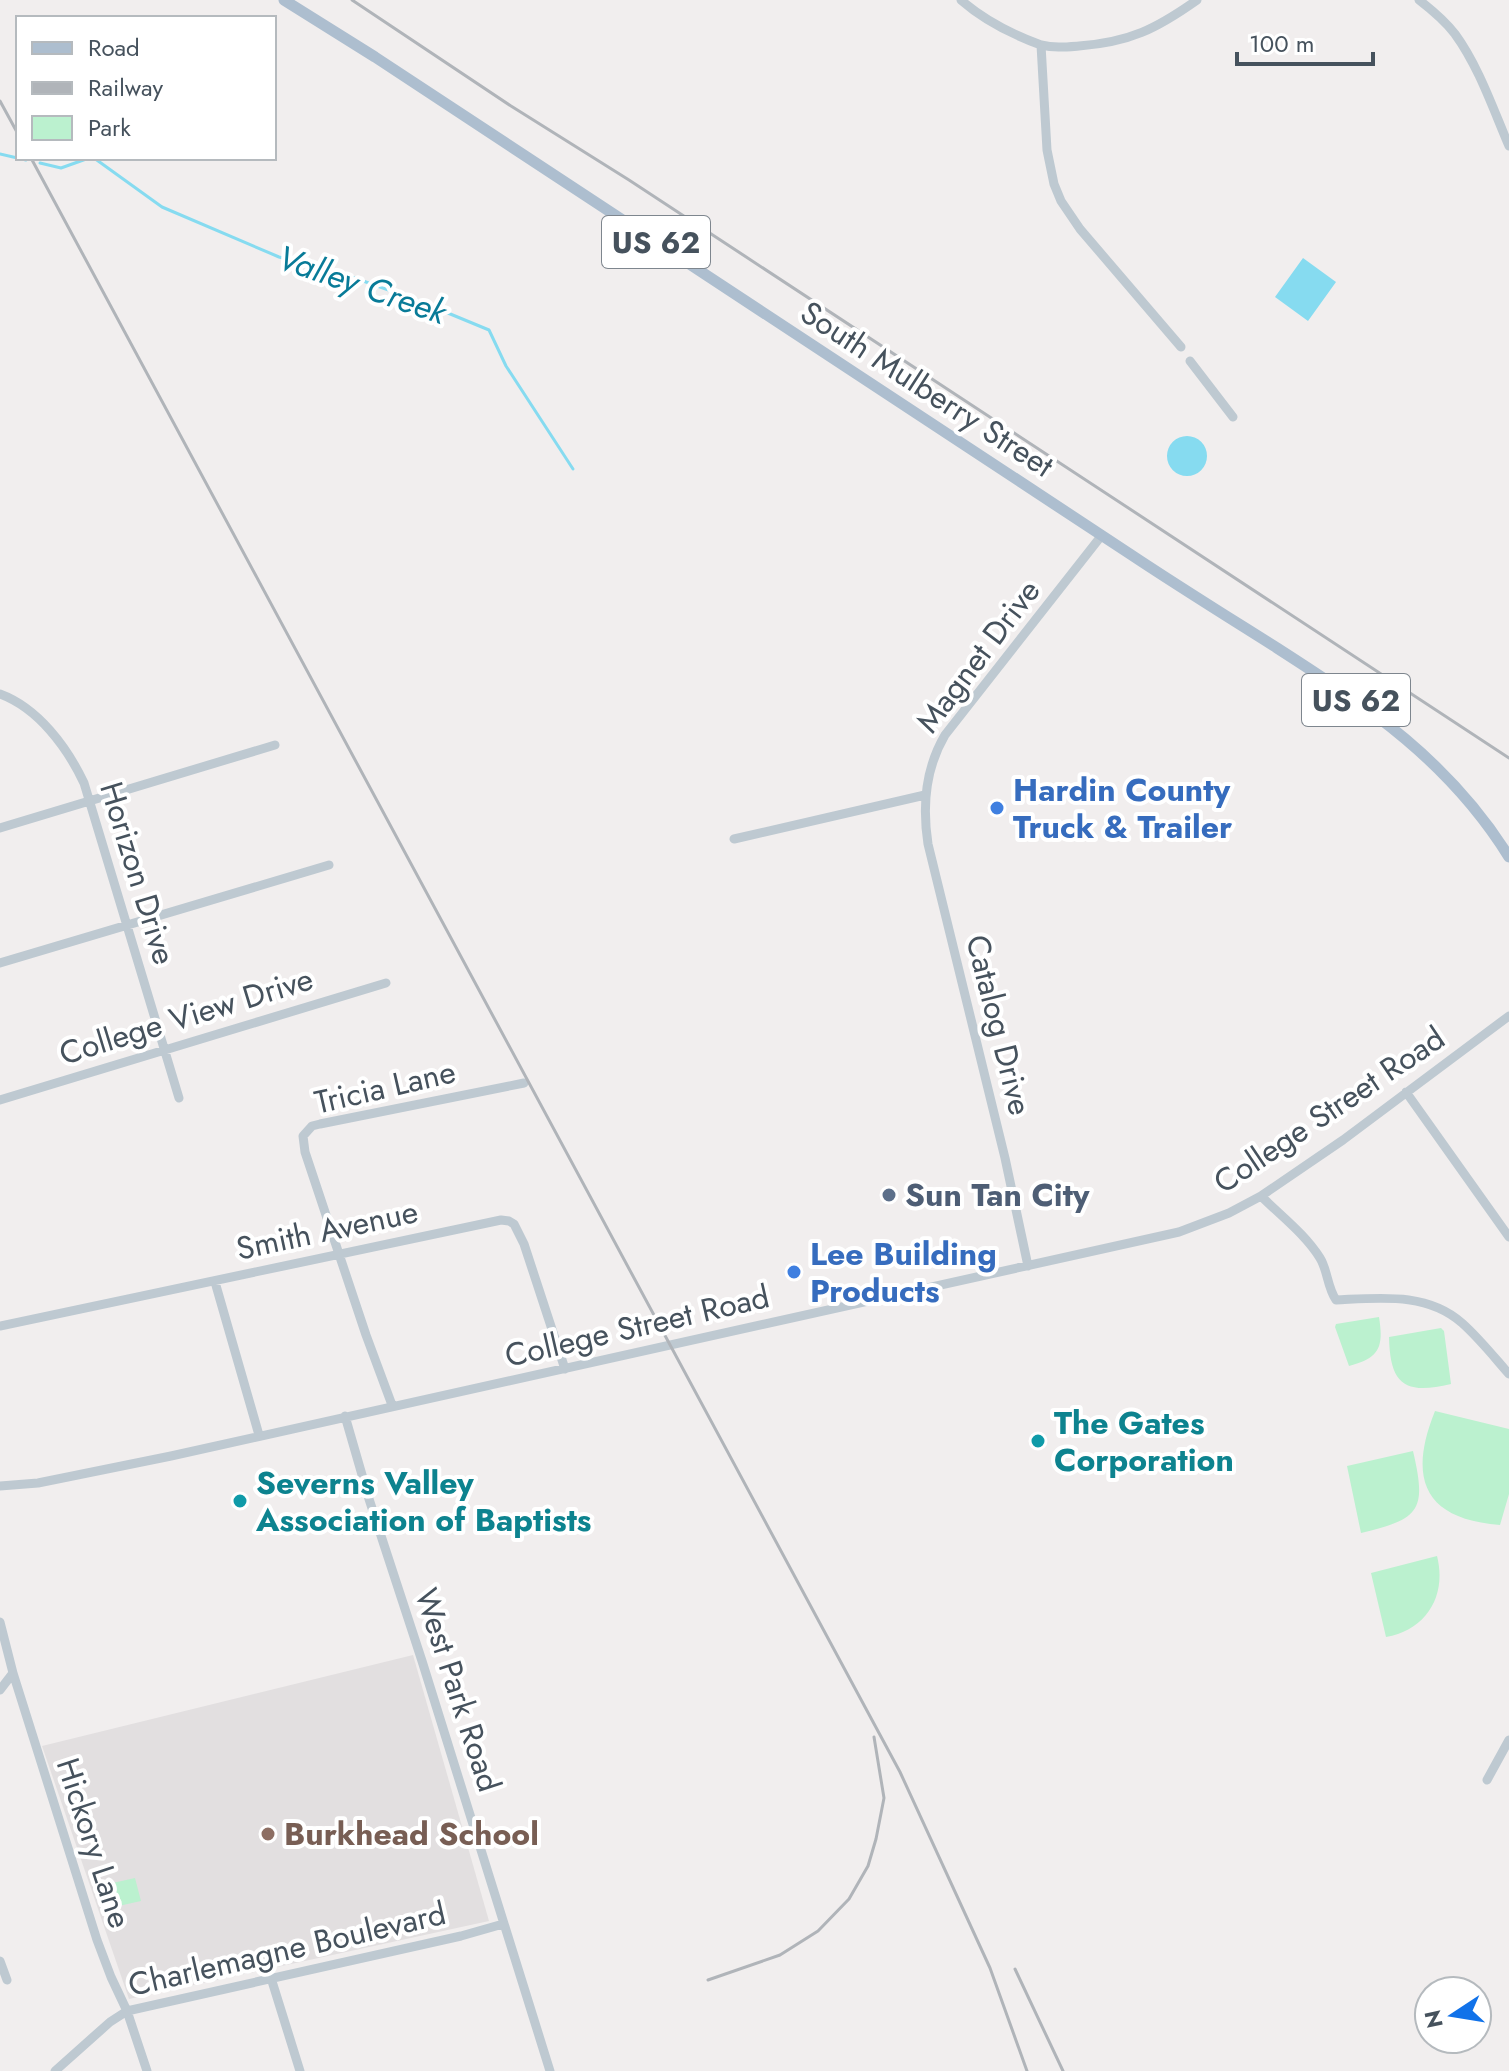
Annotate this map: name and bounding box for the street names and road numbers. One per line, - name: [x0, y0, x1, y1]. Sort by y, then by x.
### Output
- road number: US 62: [602, 216, 710, 268]
- street label: South Mulberry Street: [791, 290, 1063, 488]
- street label: Magnet Drive: [905, 570, 1051, 742]
- road number: US 62: [1302, 674, 1410, 726]
- street label: Horizon Drive: [88, 776, 188, 970]
- street label: Catalog Drive: [954, 930, 1044, 1120]
- street label: College View Drive: [54, 956, 318, 1076]
- street label: College Street Road: [1204, 1015, 1454, 1205]
- street label: Tricia Lane: [310, 1048, 460, 1126]
- street label: Smith Avenue: [232, 1188, 422, 1272]
- street label: College Street Road: [500, 1273, 774, 1379]
- street label: West Park Road: [403, 1582, 513, 1798]
- street label: Hickory Lane: [45, 1752, 143, 1934]
- street label: Charlemagne Boulevard: [124, 1890, 450, 2008]

